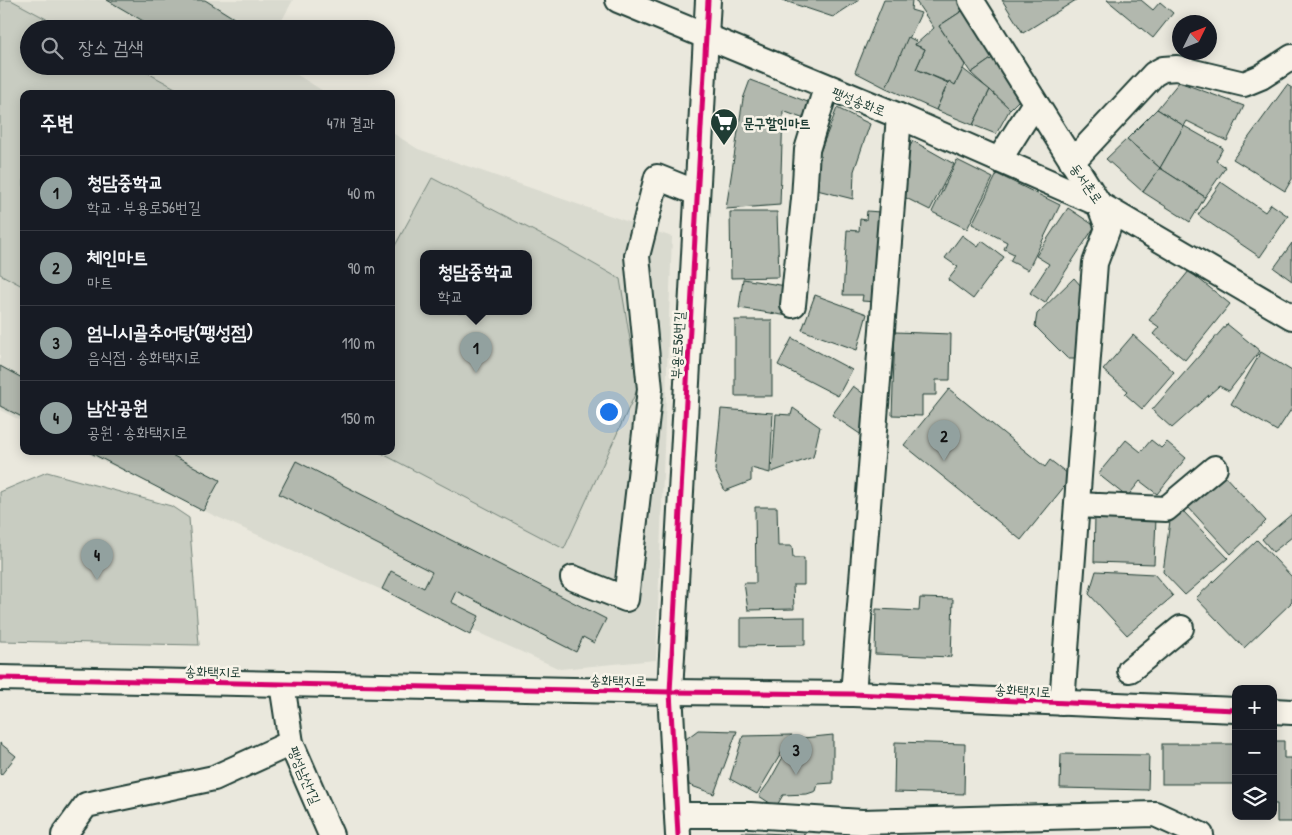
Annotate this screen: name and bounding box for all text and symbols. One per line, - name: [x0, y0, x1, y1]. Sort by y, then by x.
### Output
- north arrow: [1172, 15, 1217, 60]
- search box: [20, 20, 395, 75]
- icon: search: [38, 34, 66, 62]
- text: 장소 검색: [78, 34, 144, 60]
- street label: 팽성송화로: [829, 82, 889, 120]
- supermarket icon: 문구할인마트: [709, 107, 739, 146]
- text: 주변: [40, 108, 74, 137]
- text: 4개 결과: [327, 112, 375, 134]
- place label: 문구할인마트: [743, 113, 811, 132]
- street label: 동서촌로: [1066, 159, 1108, 207]
- text: 청담중학교: [87, 169, 163, 195]
- text: 1: [53, 182, 59, 204]
- text: 40 m: [347, 182, 375, 204]
- text: 학교 · 부용로56번길: [87, 196, 201, 218]
- text: 체인마트: [87, 244, 148, 270]
- popup: [420, 250, 532, 315]
- text: 2: [52, 257, 60, 279]
- text: 90 m: [347, 257, 375, 279]
- text: 청담중학교: [438, 258, 514, 284]
- text: 마트: [87, 271, 113, 293]
- text: 학교: [438, 285, 464, 307]
- street label: 부용로56번길: [666, 310, 688, 379]
- text: 엄니시골추어탕(팽성점): [87, 319, 253, 345]
- text: 3: [52, 332, 60, 354]
- text: 110 m: [342, 332, 375, 354]
- pin: 1: [460, 332, 492, 373]
- text: 음식점 · 송화택지로: [87, 346, 201, 368]
- text: 남산공원: [87, 394, 148, 420]
- your location: [596, 399, 622, 425]
- text: 4: [53, 407, 59, 429]
- text: 150 m: [341, 407, 375, 429]
- pin: 2: [928, 420, 960, 461]
- text: 공원 · 송화택지로: [87, 421, 188, 443]
- pin: 4: [81, 539, 113, 580]
- street label: 송화택지로: [185, 661, 241, 681]
- street label: 송화택지로: [590, 670, 646, 690]
- street label: 송화택지로: [994, 679, 1052, 701]
- map controls: [1232, 685, 1277, 820]
- button: +: [1232, 685, 1277, 730]
- button: −: [1232, 730, 1277, 775]
- pin: 3: [780, 734, 812, 775]
- street label: 팽성남산1길: [284, 743, 326, 808]
- button: layers: [1232, 775, 1277, 820]

